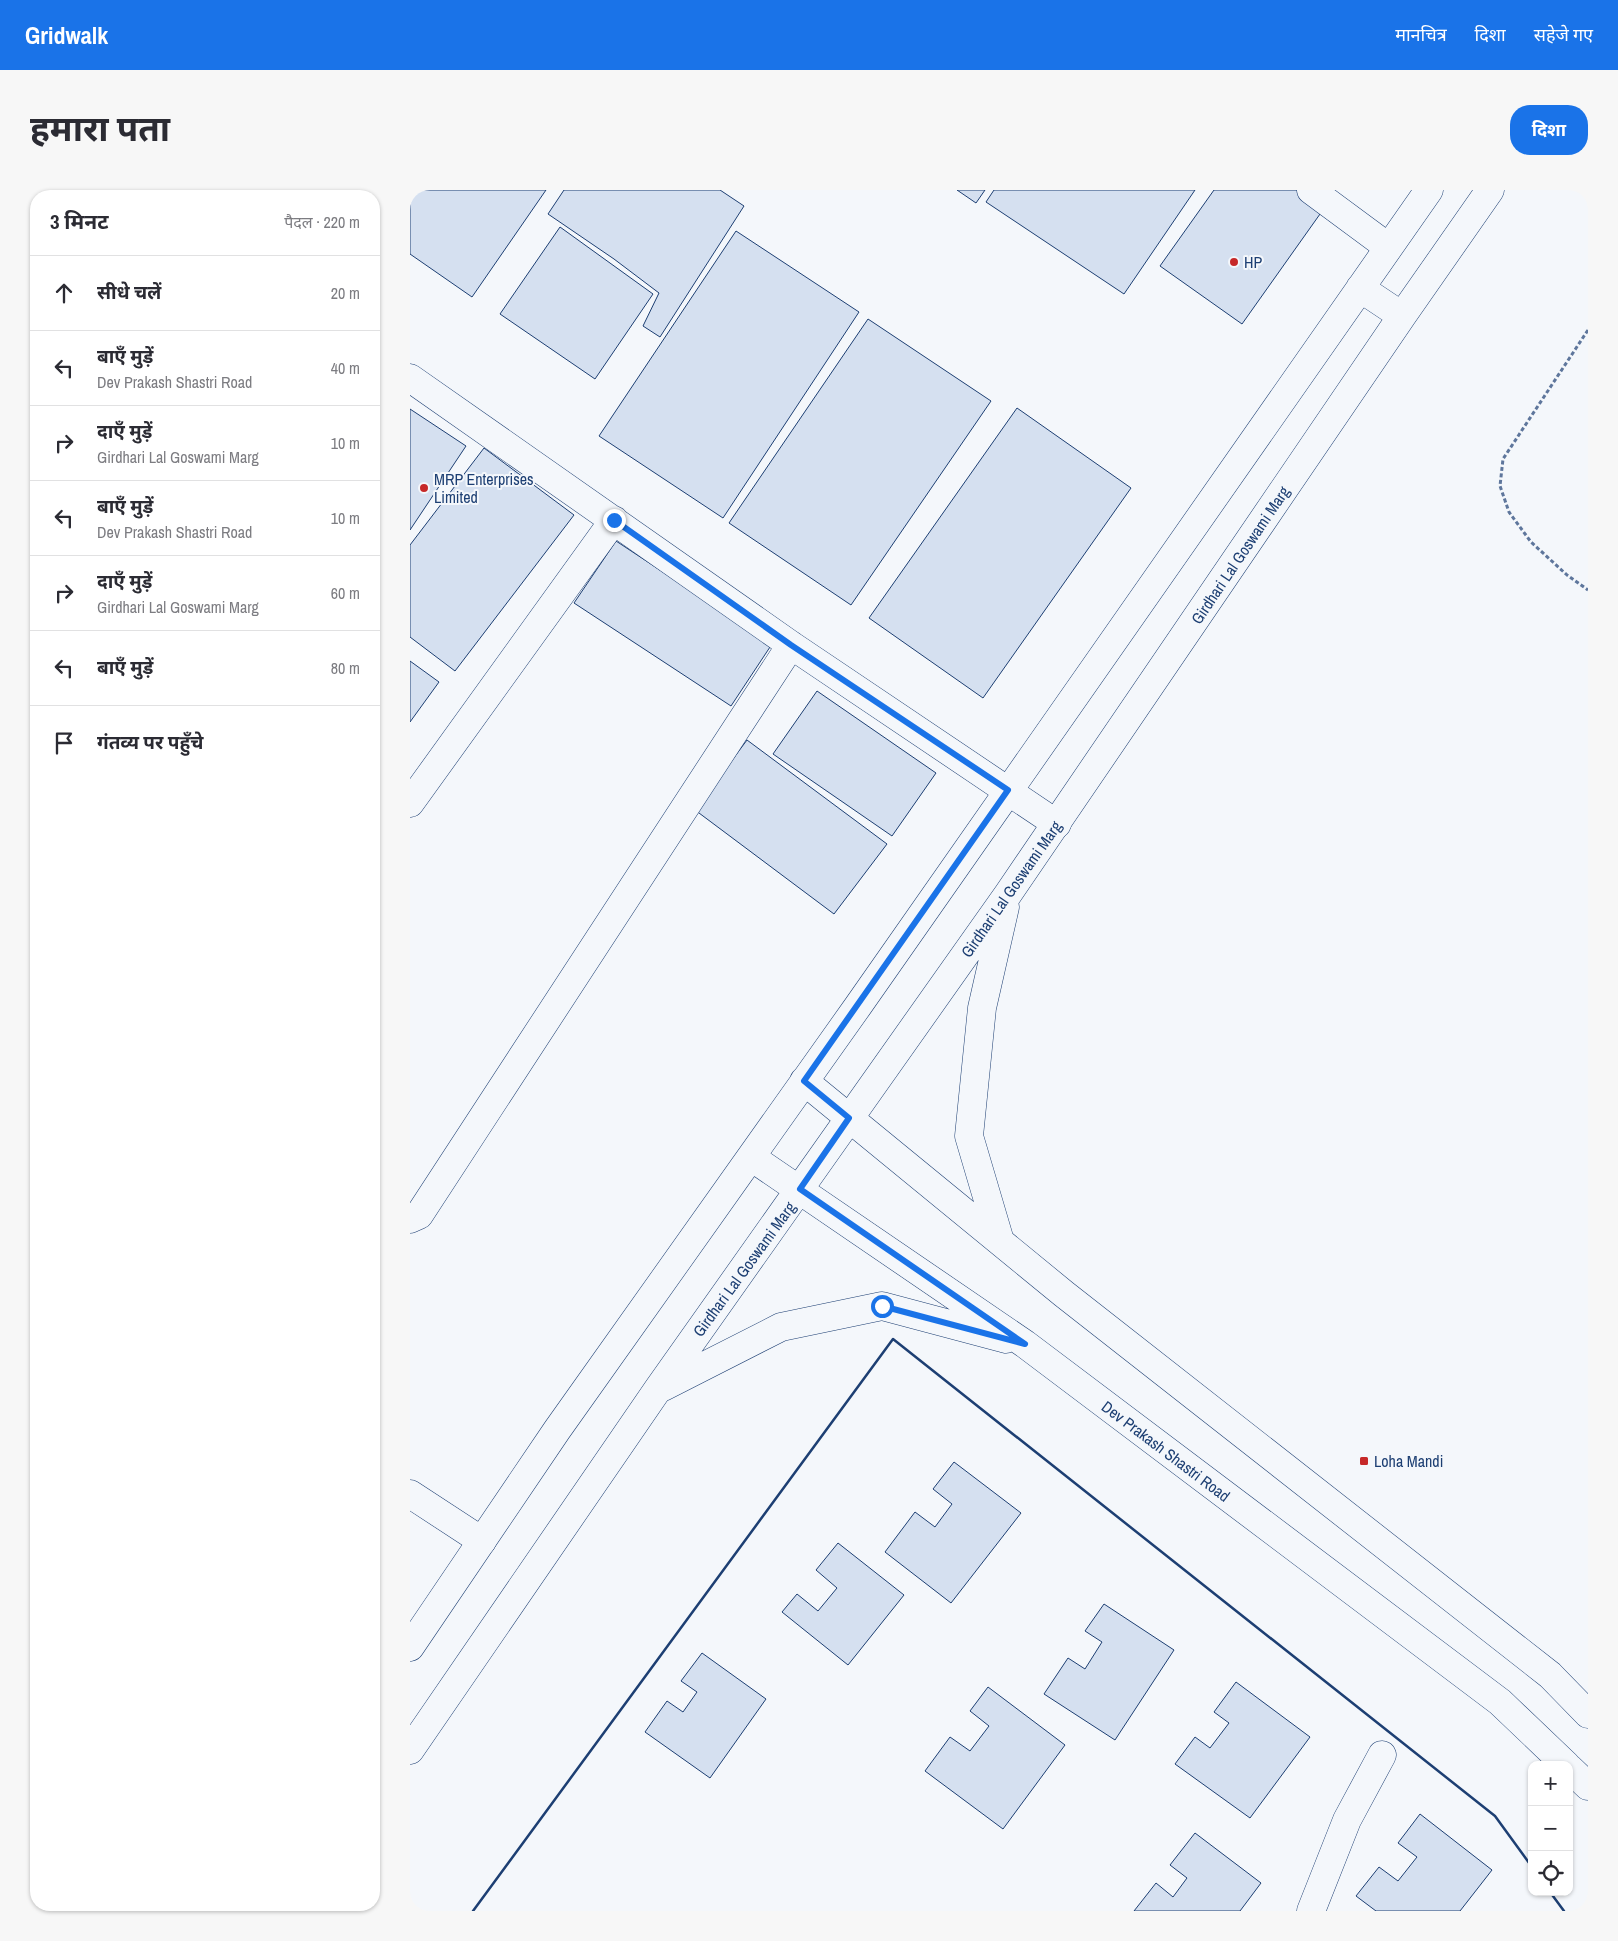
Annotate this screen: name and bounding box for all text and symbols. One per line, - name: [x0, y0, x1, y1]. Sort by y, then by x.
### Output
- text: Gridwalk: [25, 19, 108, 51]
- text: मानचित्र: [1395, 22, 1447, 47]
- text: दिशा: [1475, 22, 1506, 47]
- text: सहेजे गए: [1534, 22, 1593, 47]
- text: हमारा पता: [30, 105, 170, 152]
- button: दिशा: [1510, 105, 1588, 155]
- text: 3 मिनट: [50, 207, 108, 236]
- text: पैदल · 220 m: [284, 211, 360, 233]
- place label: HP: [1244, 251, 1262, 273]
- marker: HP: [1228, 256, 1240, 268]
- icon: ahead: [50, 279, 78, 307]
- text: सीधे चलें: [97, 279, 161, 305]
- text: 20 m: [331, 282, 360, 304]
- text: बाएँ मुड़ें: [97, 343, 153, 369]
- icon: left: [50, 354, 78, 382]
- text: 40 m: [331, 357, 360, 379]
- text: Dev Prakash Shastri Road: [97, 371, 252, 393]
- text: दाएँ मुड़ें: [97, 418, 152, 444]
- icon: right: [50, 429, 78, 457]
- text: 10 m: [331, 432, 360, 454]
- text: Girdhari Lal Goswami Marg: [97, 446, 259, 468]
- place label: MRP Enterprises Limited: [434, 468, 534, 508]
- street label: Girdhari Lal Goswami Marg: [1186, 481, 1295, 628]
- marker: MRP Enterprises Limited: [418, 482, 430, 494]
- text: बाएँ मुड़ें: [97, 493, 153, 519]
- icon: left: [50, 504, 78, 532]
- text: 10 m: [331, 507, 360, 529]
- route end: [603, 509, 626, 532]
- text: Dev Prakash Shastri Road: [97, 521, 252, 543]
- text: दाएँ मुड़ें: [97, 568, 152, 594]
- icon: right: [50, 579, 78, 607]
- text: 60 m: [331, 582, 360, 604]
- text: Girdhari Lal Goswami Marg: [97, 596, 259, 618]
- icon: left: [50, 654, 78, 682]
- text: बाएँ मुड़ें: [97, 654, 153, 680]
- text: 80 m: [331, 657, 360, 679]
- icon: arrive: [50, 729, 78, 757]
- text: गंतव्य पर पहुँचे: [97, 729, 203, 755]
- street label: Girdhari Lal Goswami Marg: [956, 816, 1067, 962]
- street label: Girdhari Lal Goswami Marg: [688, 1196, 801, 1341]
- route start: [871, 1295, 894, 1318]
- street label: Dev Prakash Shastri Road: [1097, 1395, 1235, 1507]
- place label: Loha Mandi: [1374, 1450, 1443, 1472]
- marker: Loha Mandi: [1358, 1455, 1370, 1467]
- map controls: [1528, 1761, 1573, 1896]
- button: +: [1528, 1761, 1573, 1806]
- button: −: [1528, 1806, 1573, 1851]
- button: locate: [1528, 1851, 1573, 1896]

